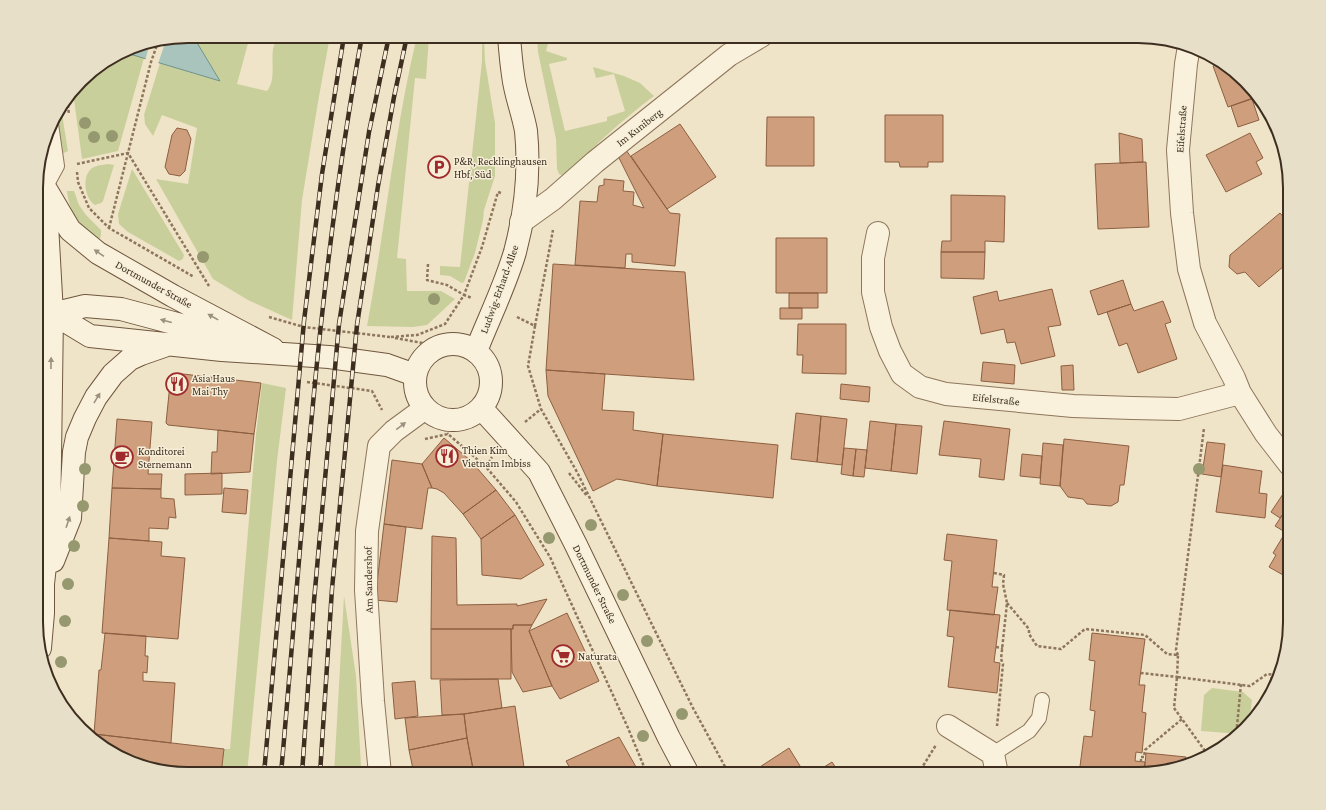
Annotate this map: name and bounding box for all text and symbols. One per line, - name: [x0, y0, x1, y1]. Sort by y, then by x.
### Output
- street label: Im Kuniberg: [614, 105, 665, 149]
- street label: Eifelstraße: [1173, 105, 1189, 153]
- parking icon: P&R, Recklinghausen Hbf, Süd: [426, 154, 452, 180]
- place label: P&R, Recklinghausen Hbf, Süd: [454, 155, 547, 181]
- street label: Ludwig-Erhard-Allee: [477, 243, 522, 335]
- one-way arrow: [94, 249, 105, 257]
- street label: Dortmunder Straße: [113, 258, 195, 310]
- one-way arrow: [207, 314, 218, 320]
- one-way arrow: [160, 318, 172, 324]
- one-way arrow: [48, 356, 54, 369]
- restaurant icon: Asia Haus Mai Thy: [164, 371, 190, 397]
- place label: Asia Haus Mai Thy: [192, 372, 235, 398]
- street label: Eifelstraße: [972, 391, 1020, 407]
- one-way arrow: [93, 392, 100, 404]
- one-way arrow: [395, 422, 406, 431]
- restaurant icon: Thien Kim Vietnam Imbiss: [434, 443, 460, 469]
- cafe icon: Konditorei Sternemann: [109, 444, 135, 470]
- place label: Thien Kim Vietnam Imbiss: [462, 444, 531, 469]
- place label: Konditorei Sternemann: [138, 445, 192, 470]
- one-way arrow: [65, 516, 71, 528]
- street label: Dortmunder Straße: [571, 543, 619, 625]
- street label: Am Sandershof: [361, 546, 375, 613]
- supermarket icon: Naturata: [550, 643, 576, 669]
- place label: Naturata: [578, 650, 617, 662]

